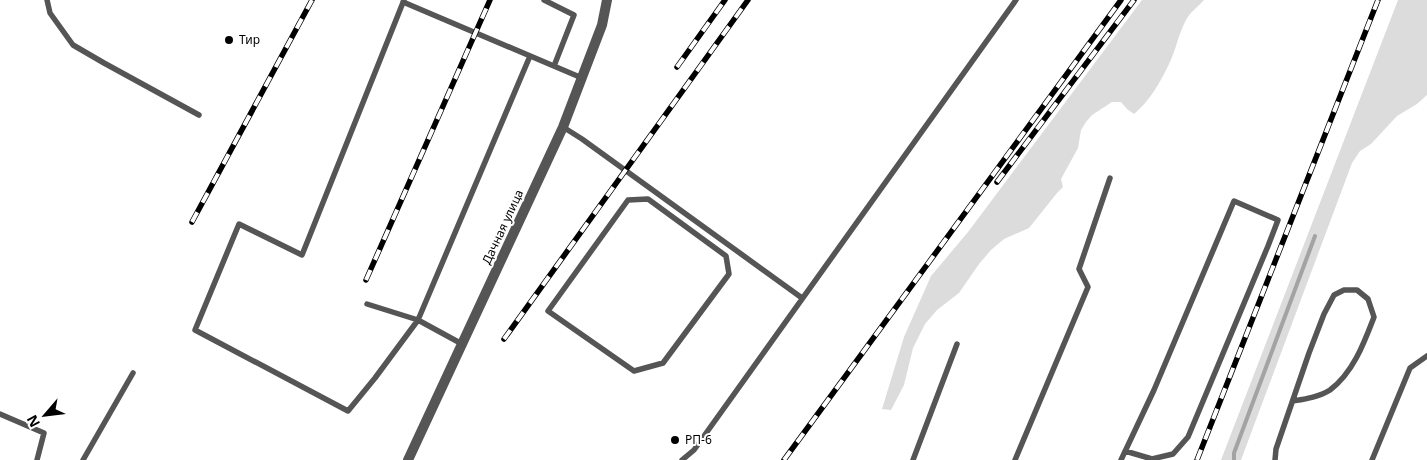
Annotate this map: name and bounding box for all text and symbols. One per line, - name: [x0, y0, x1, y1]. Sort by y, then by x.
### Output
- place label: Тир: [239, 31, 260, 48]
- marker: Тир: [223, 34, 235, 46]
- street label: Дачная улица: [478, 187, 527, 267]
- north arrow: [20, 390, 70, 440]
- text: N: [22, 412, 44, 431]
- place label: РП-6: [685, 431, 712, 448]
- marker: РП-6: [669, 434, 681, 446]

